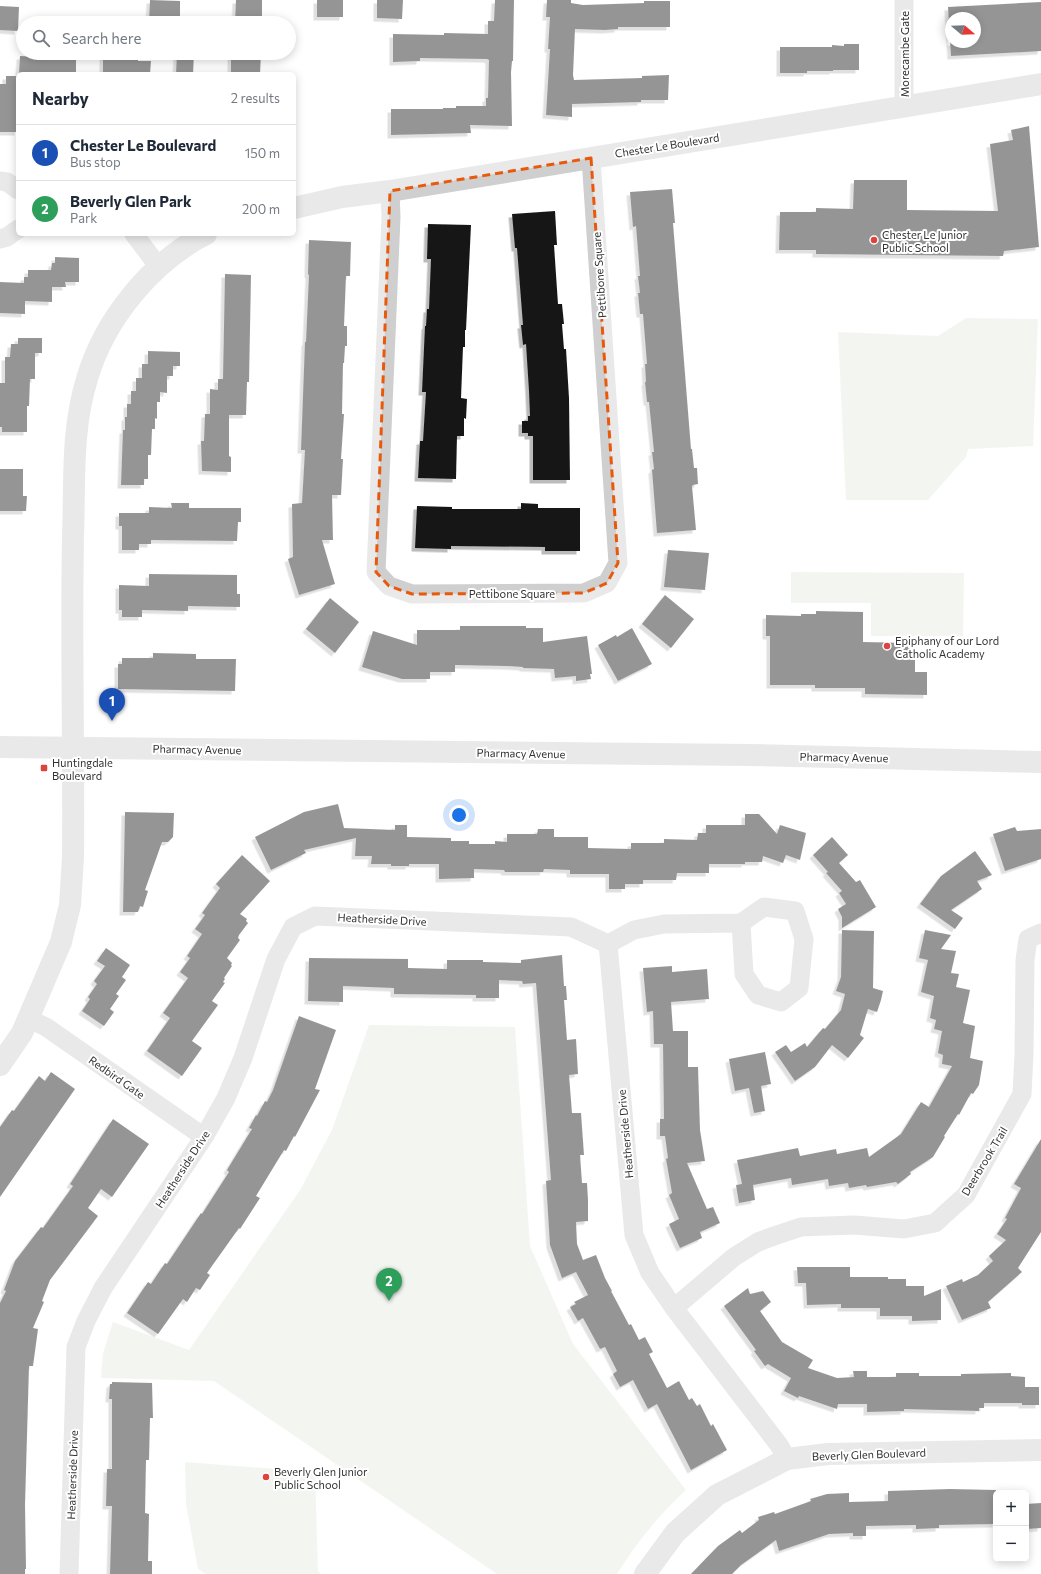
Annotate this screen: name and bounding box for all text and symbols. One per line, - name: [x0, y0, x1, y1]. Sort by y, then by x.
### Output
- street label: Morecambe Gate: [898, 11, 911, 97]
- north arrow: [945, 12, 981, 48]
- search box: [16, 16, 296, 60]
- icon: search: [30, 27, 52, 49]
- text: Search here: [62, 29, 141, 47]
- text: Nearby: [32, 88, 89, 109]
- text: 2 results: [231, 90, 280, 106]
- street label: Chester Le Boulevard: [614, 130, 720, 160]
- text: Chester Le Boulevard: [70, 136, 216, 154]
- text: 1: [42, 145, 48, 161]
- text: 150 m: [245, 145, 280, 161]
- text: Bus stop: [70, 154, 121, 170]
- text: Beverly Glen Park: [70, 192, 192, 210]
- text: 2: [41, 201, 49, 217]
- text: 200 m: [242, 201, 280, 217]
- text: Park: [70, 210, 97, 226]
- place label: Chester Le Junior Public School: [882, 228, 968, 254]
- street label: Pettibone Square: [589, 231, 608, 319]
- marker: Chester Le Junior Public School: [869, 235, 879, 245]
- street label: Pettibone Square: [469, 587, 555, 600]
- place label: Epiphany of our Lord Catholic Academy: [895, 634, 999, 660]
- marker: Epiphany of our Lord Catholic Academy: [882, 641, 892, 651]
- pin: 1: [99, 688, 125, 721]
- street label: Pharmacy Avenue: [153, 742, 242, 756]
- street label: Pharmacy Avenue: [477, 746, 566, 760]
- street label: Pharmacy Avenue: [800, 750, 889, 764]
- place label: Huntingdale Boulevard: [52, 756, 113, 782]
- marker: Huntingdale Boulevard: [39, 763, 49, 773]
- your location: [449, 805, 469, 825]
- street label: Heatherside Drive: [337, 910, 427, 928]
- street label: Redbird Gate: [87, 1053, 148, 1101]
- street label: Heatherside Drive: [615, 1089, 635, 1179]
- street label: Deerbrook Trail: [958, 1124, 1010, 1198]
- street label: Heatherside Drive: [152, 1128, 212, 1210]
- pin: 2: [376, 1268, 402, 1301]
- street label: Heatherside Drive: [64, 1430, 80, 1520]
- street label: Beverly Glen Boulevard: [812, 1446, 926, 1462]
- place label: Beverly Glen Junior Public School: [274, 1465, 368, 1491]
- marker: Beverly Glen Junior Public School: [261, 1472, 271, 1482]
- map controls: [993, 1490, 1029, 1562]
- button: +: [993, 1490, 1029, 1526]
- button: −: [993, 1526, 1029, 1562]

